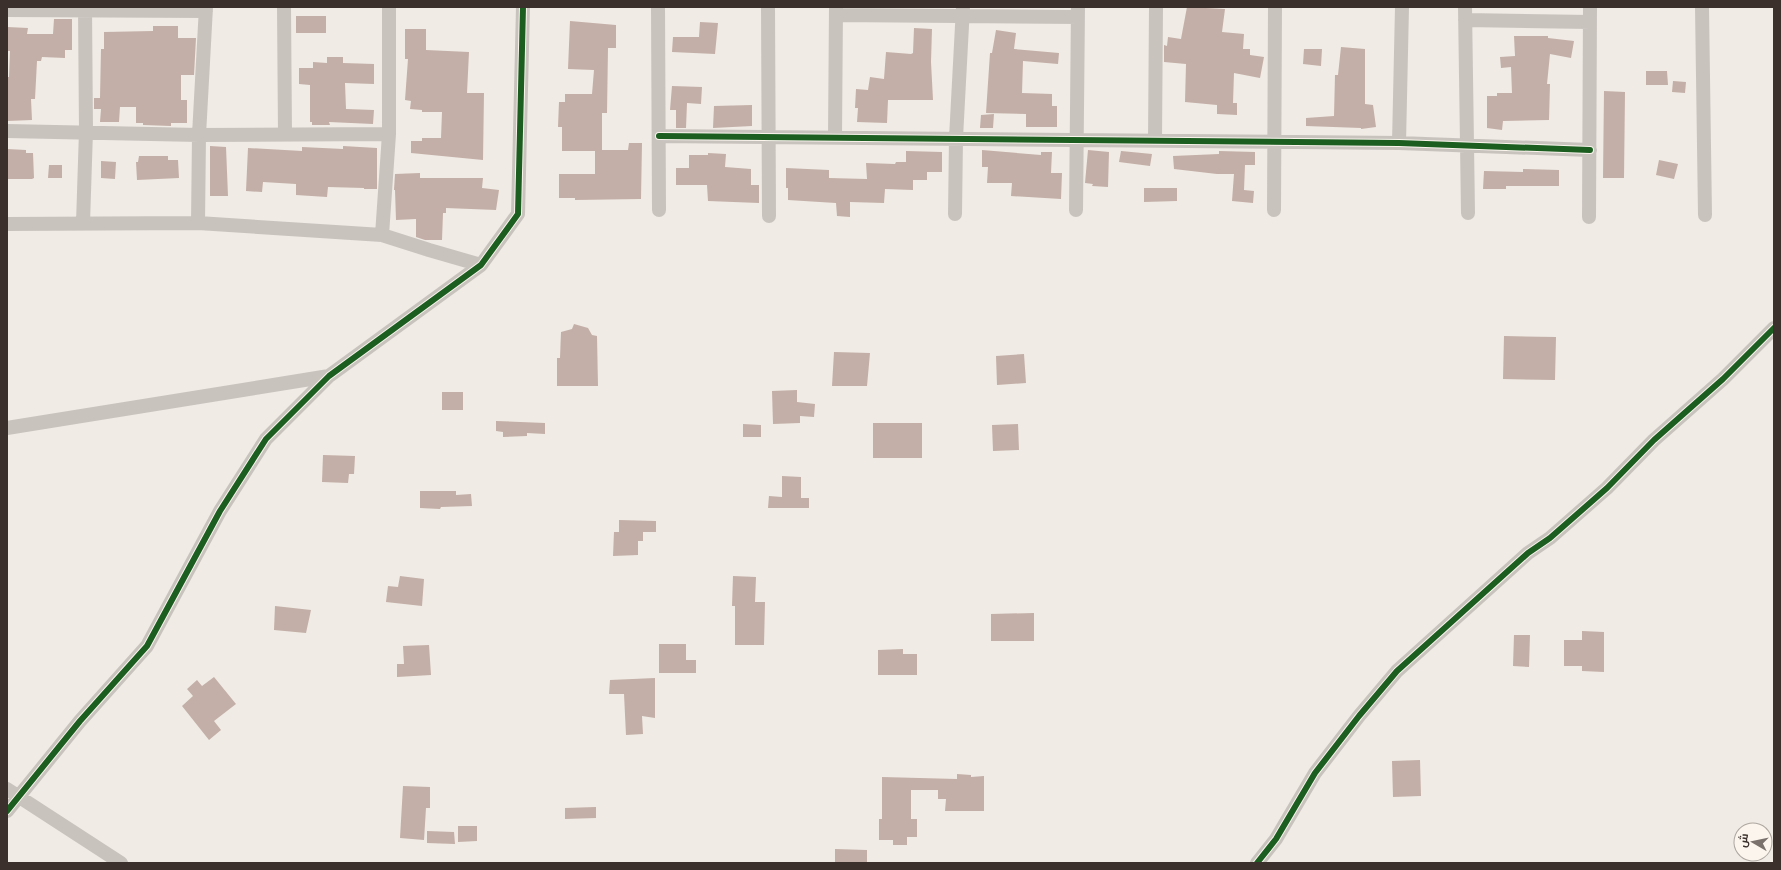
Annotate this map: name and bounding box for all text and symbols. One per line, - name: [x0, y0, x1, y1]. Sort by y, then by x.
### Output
- north arrow: [1733, 822, 1773, 862]
- text: ش: [1735, 832, 1752, 849]

